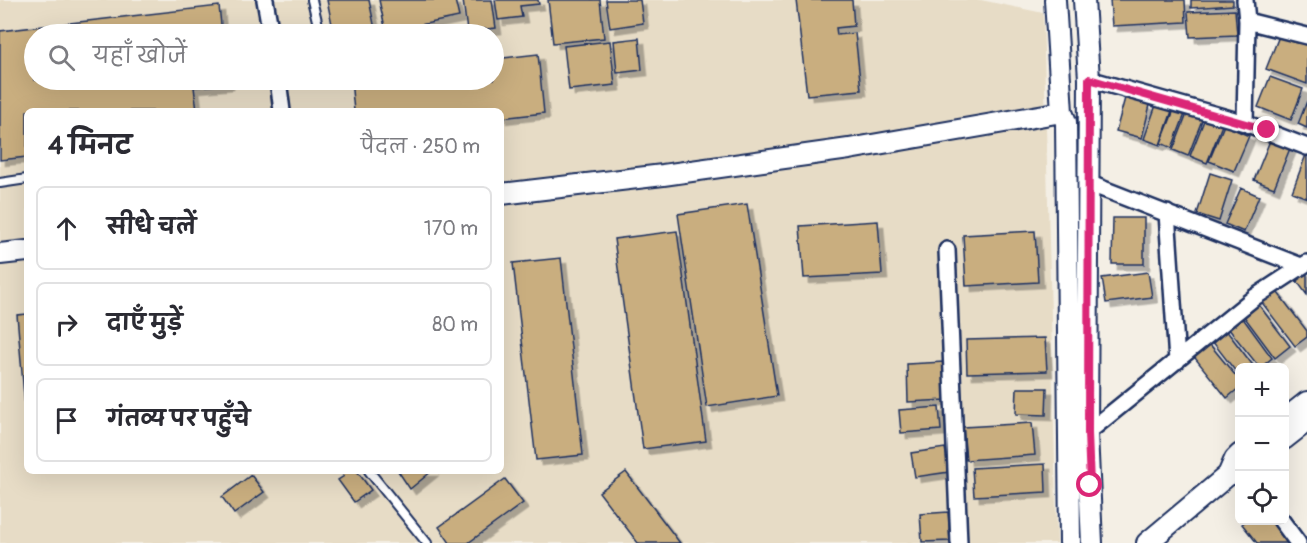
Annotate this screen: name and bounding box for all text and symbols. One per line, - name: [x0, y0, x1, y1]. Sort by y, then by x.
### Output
- search box: [24, 24, 504, 90]
- icon: search: [45, 41, 78, 74]
- text: यहाँ खोजें: [93, 42, 187, 70]
- route end: [1253, 116, 1279, 142]
- text: 4 मिनट: [48, 130, 132, 162]
- text: पैदल · 250 m: [361, 134, 480, 159]
- icon: ahead: [50, 212, 83, 245]
- text: सीधे चलें: [107, 213, 196, 241]
- text: 170 m: [424, 216, 478, 241]
- icon: right: [50, 308, 83, 341]
- text: दाएँ मुड़ें: [107, 309, 183, 337]
- text: 80 m: [432, 312, 478, 337]
- map controls: [1235, 363, 1289, 525]
- button: +: [1235, 363, 1289, 417]
- icon: arrive: [50, 404, 83, 437]
- text: गंतव्य पर पहुँचे: [107, 405, 250, 433]
- button: −: [1235, 417, 1289, 471]
- route start: [1076, 471, 1102, 497]
- button: locate: [1235, 471, 1289, 525]

